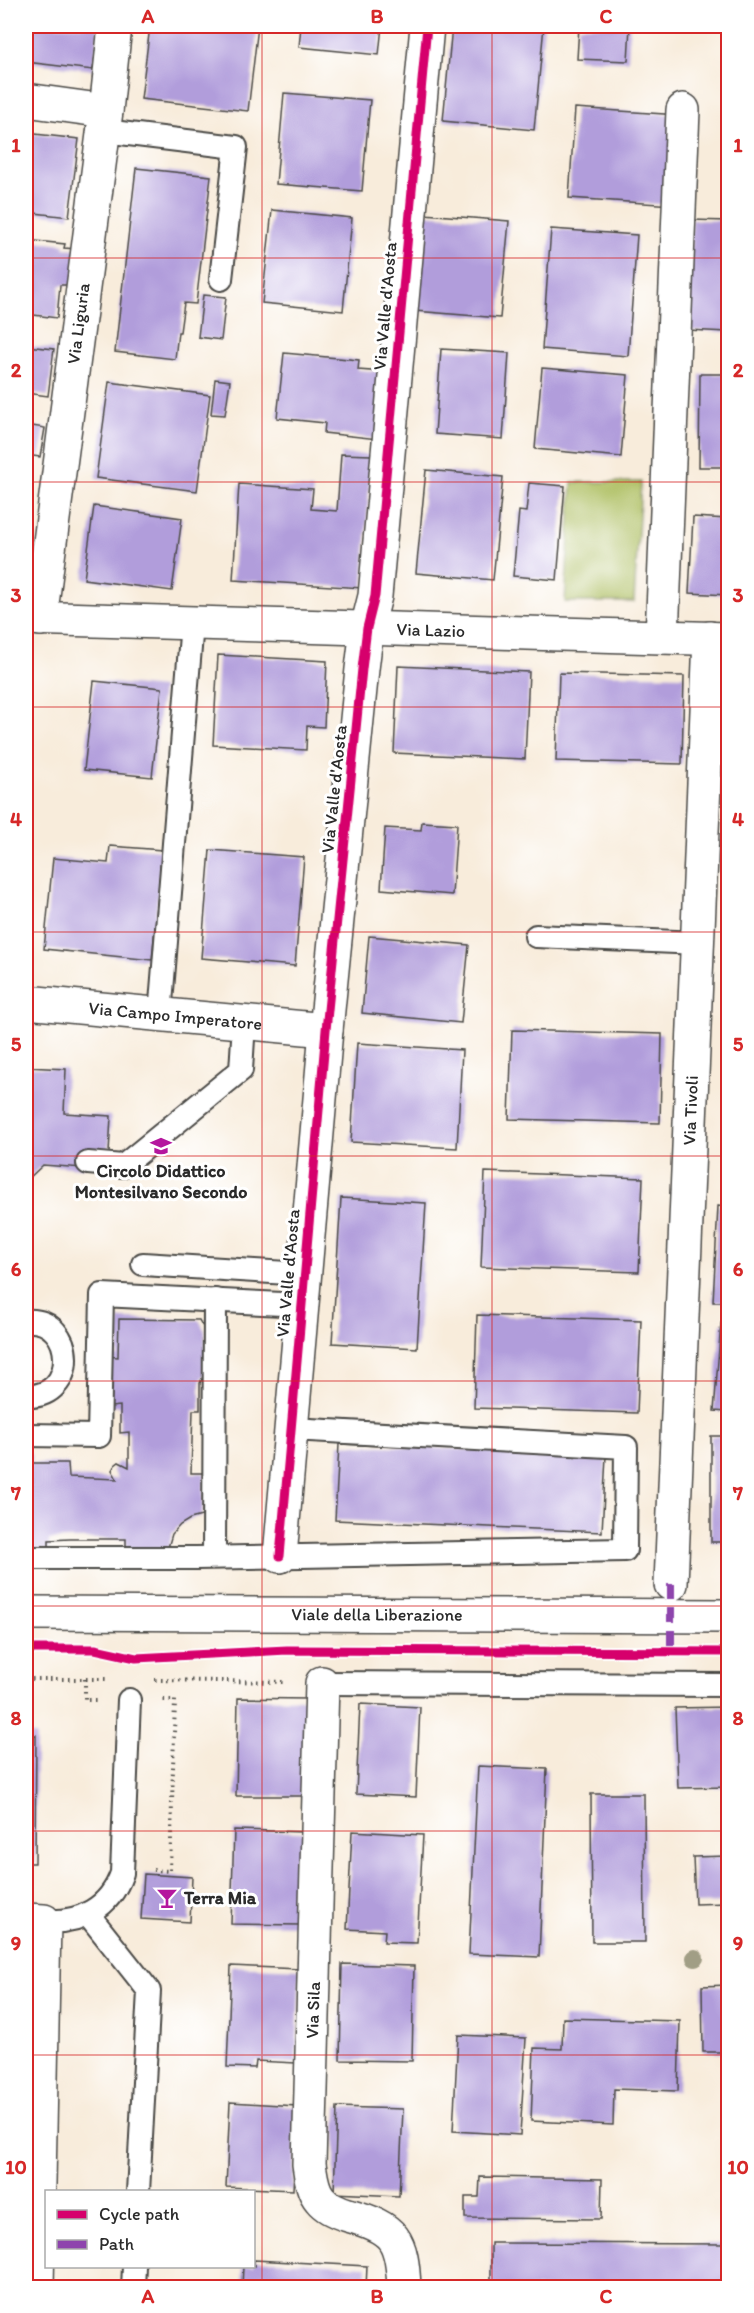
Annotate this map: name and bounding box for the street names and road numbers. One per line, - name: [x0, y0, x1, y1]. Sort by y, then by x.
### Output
- street label: Via Valle d'Aosta: [368, 240, 402, 371]
- street label: Via Liguria: [62, 281, 95, 365]
- street label: Via Lazio: [396, 618, 465, 642]
- street label: Via Valle d'Aosta: [316, 723, 352, 854]
- street label: Via Campo Imperatore: [88, 997, 263, 1035]
- street label: Via Tivoli: [678, 1075, 703, 1146]
- street label: Via Valle d'Aosta: [271, 1207, 305, 1338]
- street label: Viale della Liberazione: [291, 1603, 463, 1626]
- street label: Via Sila: [301, 1980, 325, 2039]

